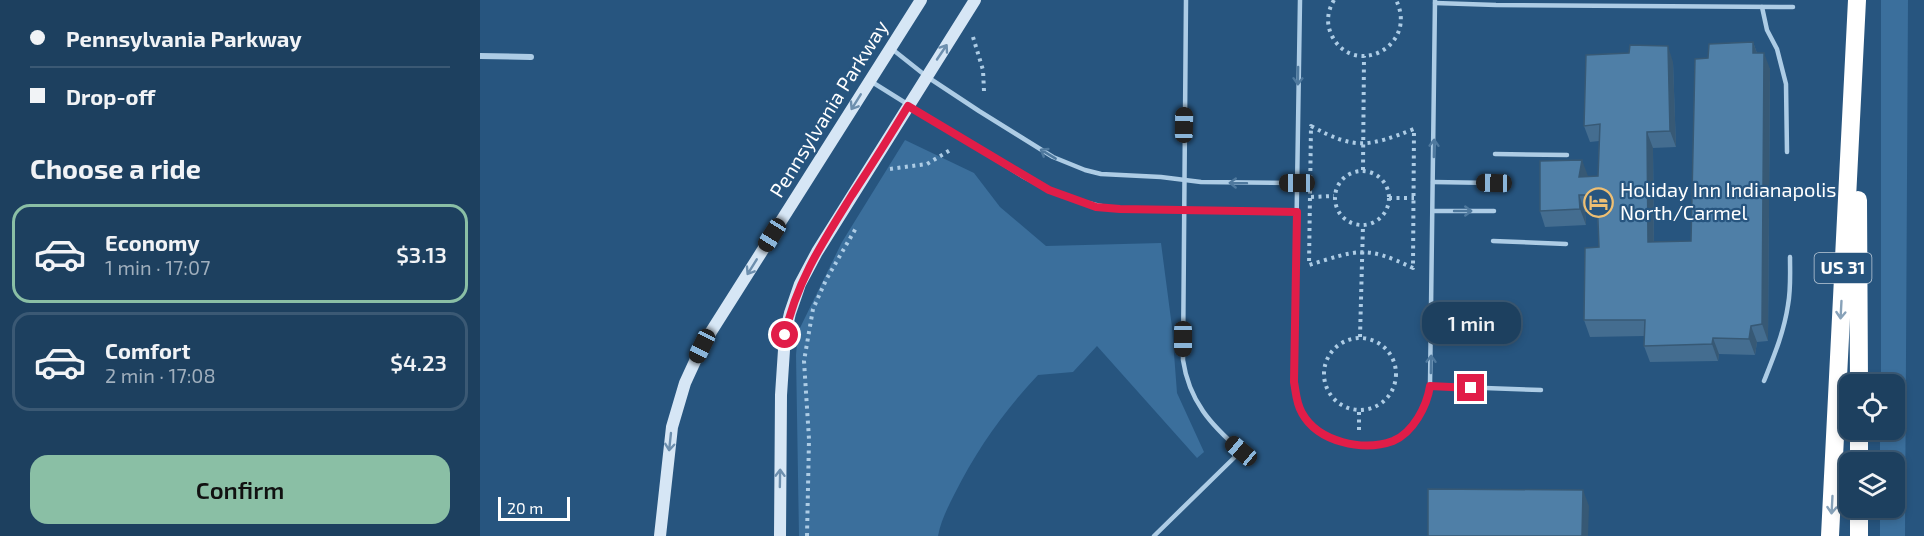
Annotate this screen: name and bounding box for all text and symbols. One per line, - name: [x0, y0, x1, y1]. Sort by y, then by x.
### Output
- street label: Pennsylvania Parkway: [764, 15, 893, 201]
- text: Pennsylvania Parkway: [66, 25, 302, 51]
- one-way arrow: [936, 44, 948, 61]
- one-way arrow: [1292, 65, 1304, 85]
- text: Drop-off: [66, 83, 155, 109]
- one-way arrow: [850, 94, 862, 110]
- car: [1175, 107, 1193, 143]
- one-way arrow: [1428, 139, 1439, 159]
- one-way arrow: [1040, 147, 1057, 159]
- text: Choose a ride: [30, 152, 201, 184]
- car: [1279, 174, 1315, 192]
- car: [1476, 174, 1512, 192]
- one-way arrow: [1229, 177, 1249, 189]
- place label: Holiday Inn Indianapolis North/Carmel: [1620, 177, 1836, 224]
- hotel icon: Holiday Inn Indianapolis North/Carmel: [1583, 186, 1615, 218]
- one-way arrow: [1453, 205, 1473, 217]
- car: [755, 215, 789, 255]
- icon: car: [33, 227, 87, 281]
- text: Economy: [105, 229, 200, 255]
- text: $3.13: [396, 241, 447, 267]
- road number: US 31: [1814, 253, 1872, 283]
- text: 1 min · 17:07: [105, 255, 210, 279]
- one-way arrow: [746, 259, 758, 275]
- one-way arrow: [1836, 300, 1847, 320]
- callout: 1 min: [1422, 301, 1520, 343]
- text: 1 min: [1448, 311, 1495, 335]
- route start: [771, 321, 798, 348]
- car: [1174, 321, 1192, 357]
- car: [686, 326, 718, 366]
- icon: car: [33, 335, 87, 389]
- text: Comfort: [105, 337, 190, 363]
- text: $4.23: [390, 349, 447, 375]
- one-way arrow: [1425, 355, 1437, 375]
- text: 2 min · 17:08: [105, 363, 216, 387]
- route end: [1457, 374, 1484, 401]
- map controls: [1839, 374, 1905, 518]
- button: locate: [1839, 374, 1905, 440]
- one-way arrow: [664, 432, 675, 451]
- car: [1221, 433, 1261, 469]
- button: layers: [1839, 452, 1905, 518]
- button: Confirm: [30, 455, 450, 524]
- one-way arrow: [775, 468, 786, 488]
- scale bar: [498, 494, 570, 522]
- one-way arrow: [1826, 494, 1837, 514]
- text: 20 m: [507, 498, 543, 517]

